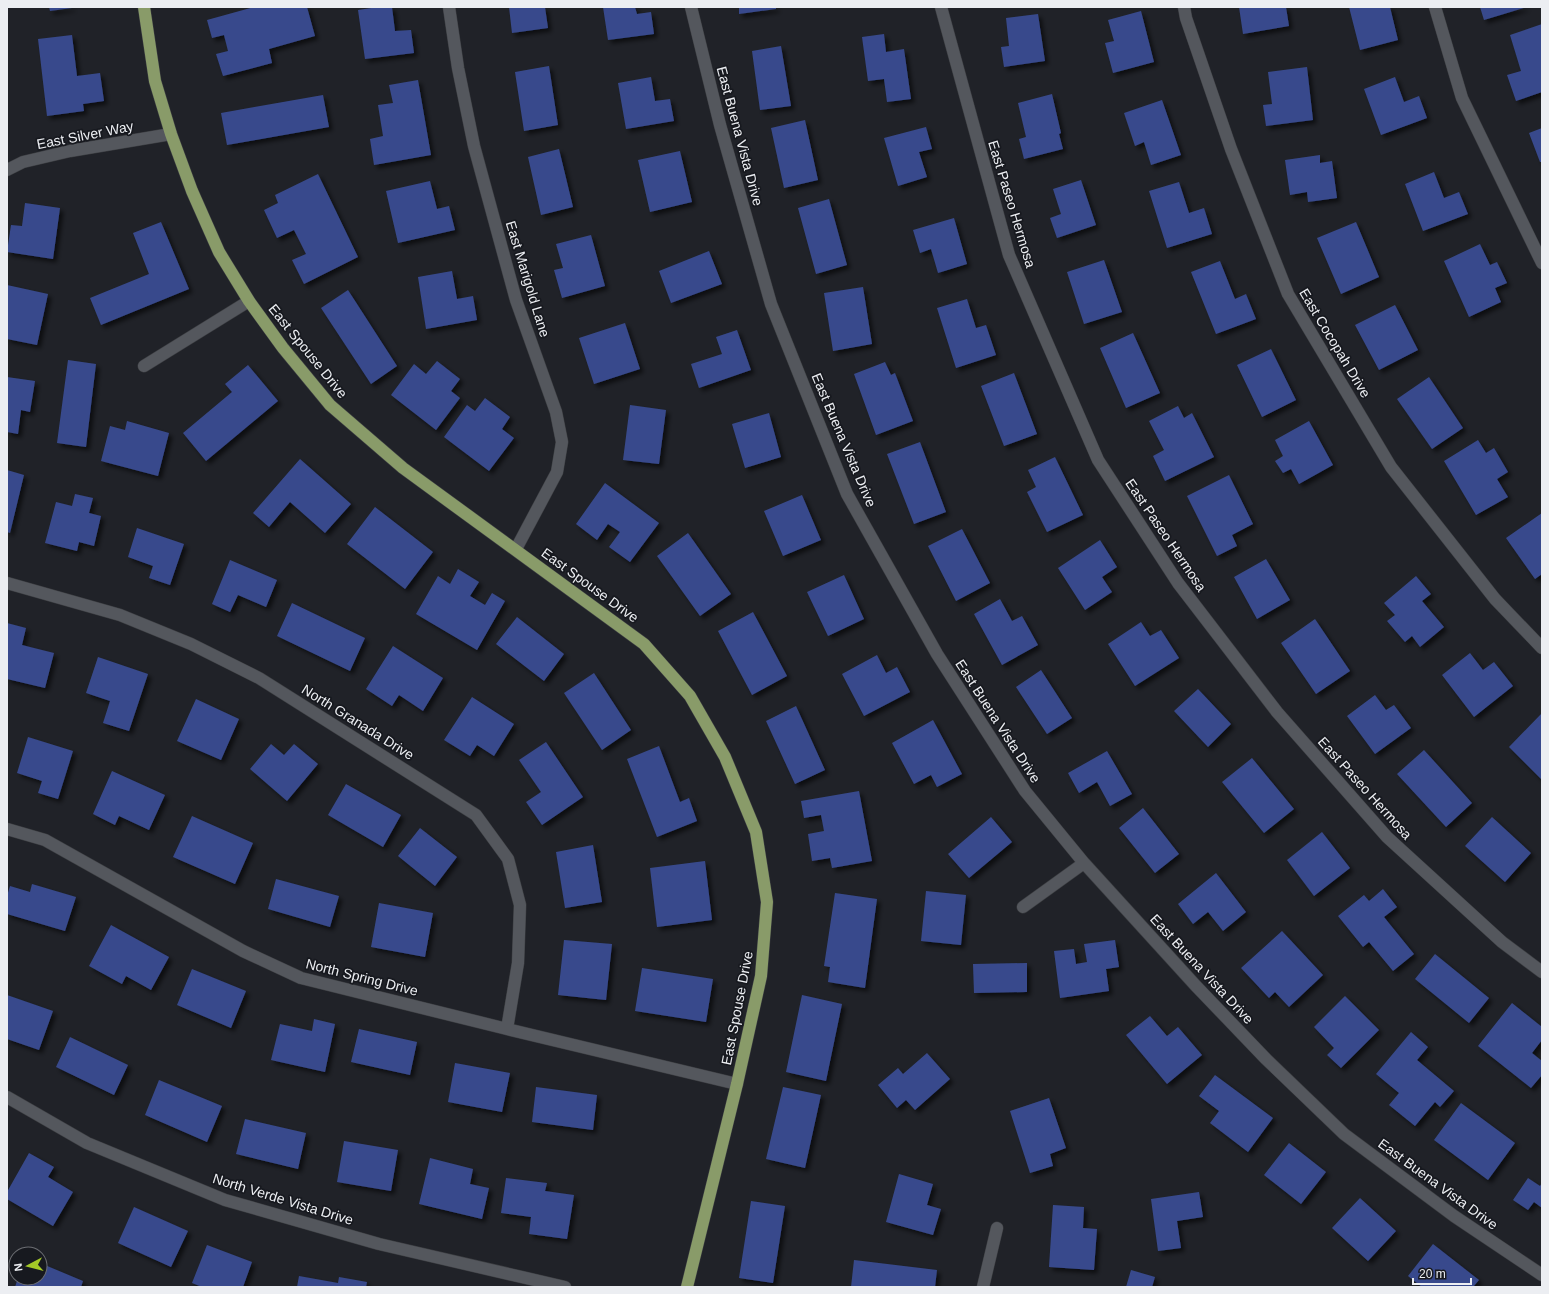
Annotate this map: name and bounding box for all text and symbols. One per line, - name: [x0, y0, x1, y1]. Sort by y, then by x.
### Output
- street label: East Buena Vista Drive: [714, 65, 766, 208]
- street label: East Silver Way: [35, 118, 135, 152]
- street label: East Paseo Hermosa: [985, 138, 1039, 270]
- street label: East Marigold Lane: [503, 219, 553, 339]
- street label: East Cocopah Drive: [1296, 286, 1374, 401]
- street label: East Spouse Drive: [265, 301, 351, 401]
- street label: East Buena Vista Drive: [809, 371, 880, 509]
- street label: East Paseo Hermosa: [1122, 476, 1210, 594]
- street label: East Spouse Drive: [538, 544, 642, 626]
- street label: East Buena Vista Drive: [952, 656, 1044, 786]
- street label: North Granada Drive: [299, 681, 417, 763]
- street label: East Paseo Hermosa: [1315, 733, 1415, 843]
- street label: East Buena Vista Drive: [1147, 911, 1257, 1027]
- street label: East Spouse Drive: [718, 949, 756, 1066]
- street label: North Spring Drive: [304, 955, 420, 999]
- street label: East Buena Vista Drive: [1375, 1135, 1501, 1233]
- street label: North Verde Vista Drive: [211, 1170, 355, 1228]
- north arrow: [8, 1246, 48, 1286]
- scale bar: [1413, 1260, 1471, 1286]
- text: N: [12, 1262, 25, 1272]
- text: 20 m: [1419, 1267, 1446, 1281]

